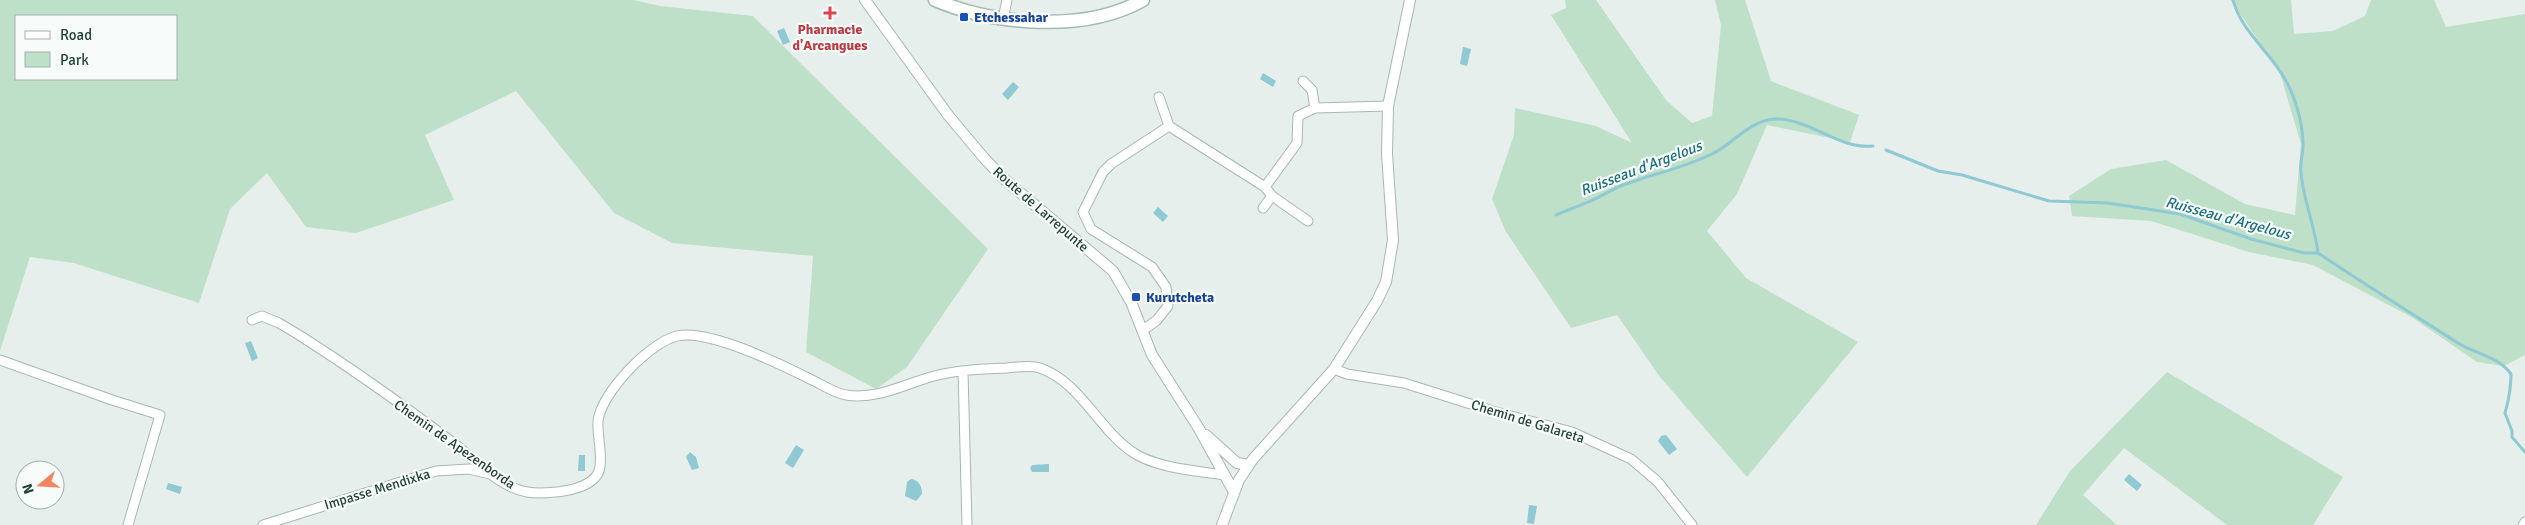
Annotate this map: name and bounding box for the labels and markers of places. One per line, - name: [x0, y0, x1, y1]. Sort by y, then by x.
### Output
- marker: Pharmacie d'Arcangues: [824, 7, 836, 19]
- place label: Etchessahar: [974, 9, 1049, 26]
- marker: Etchessahar: [958, 11, 970, 23]
- place label: Pharmacie d'Arcangues: [793, 21, 867, 54]
- place label: Kurutcheta: [1146, 289, 1214, 306]
- marker: Kurutcheta: [1130, 291, 1142, 303]

